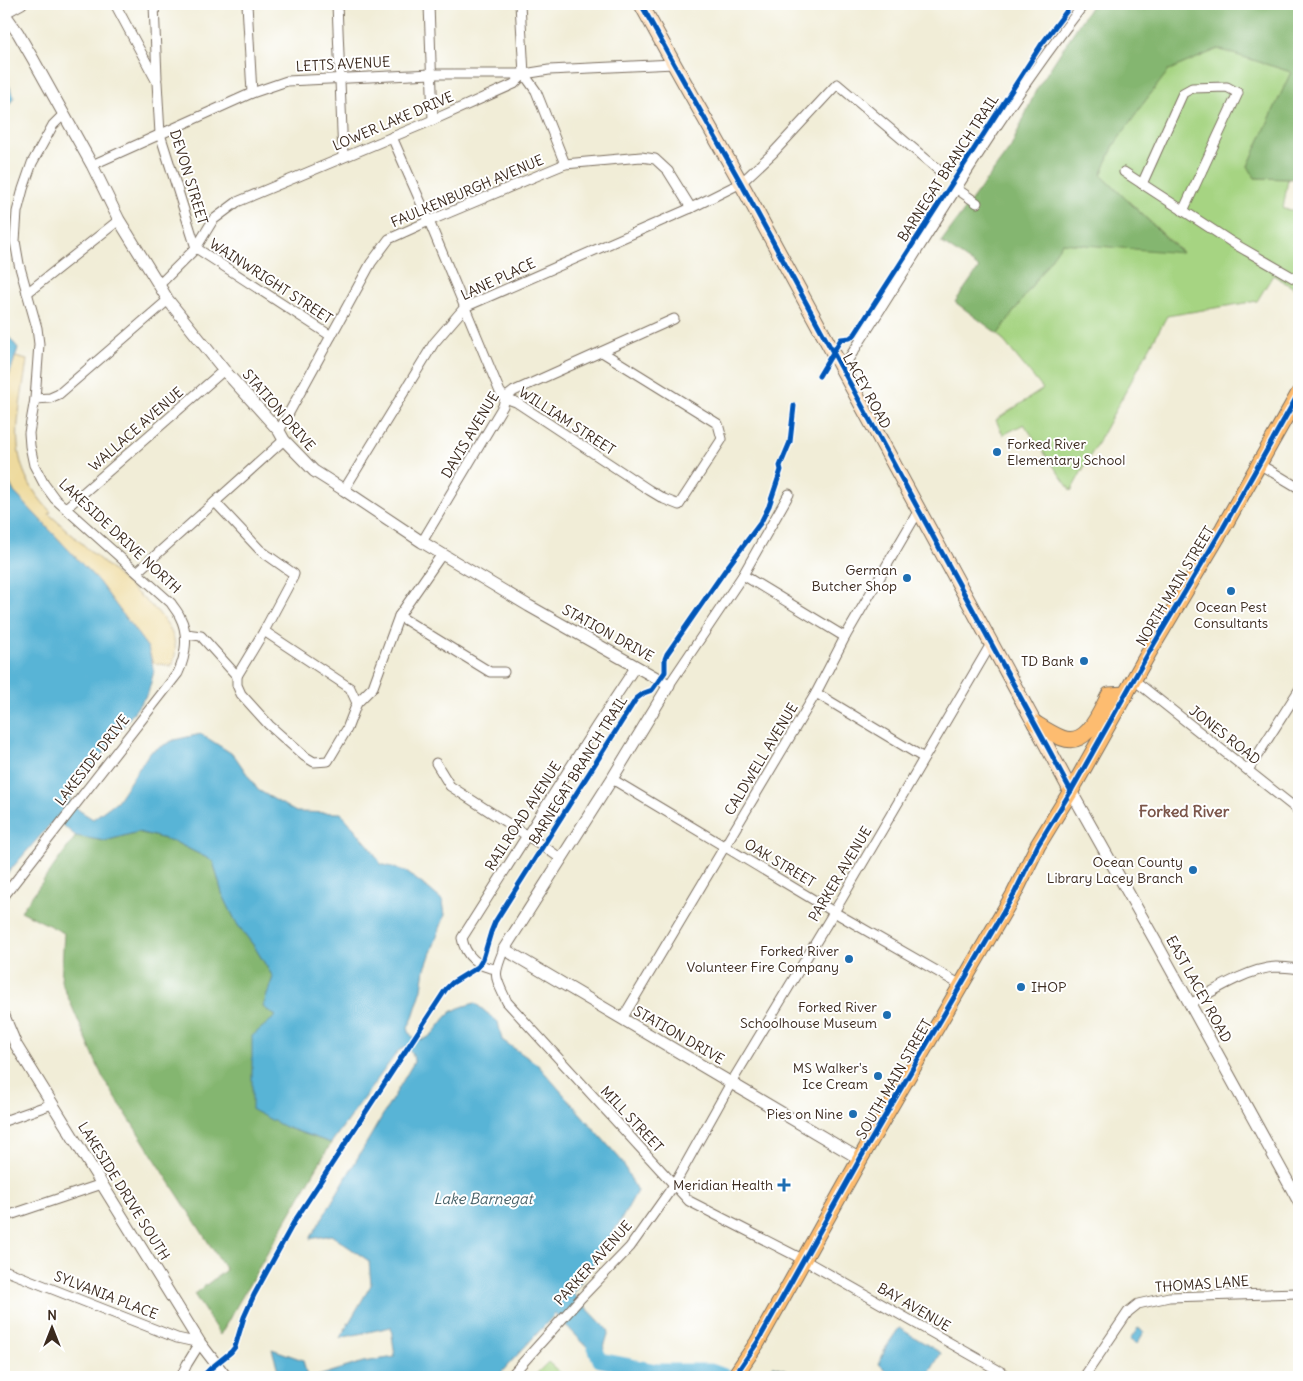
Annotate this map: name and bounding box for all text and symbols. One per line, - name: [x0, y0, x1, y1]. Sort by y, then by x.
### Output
- street label: LETTS AVENUE: [295, 53, 391, 75]
- street label: LOWER LAKE DRIVE: [330, 87, 456, 155]
- street label: BARNEGAT BRANCH TRAIL: [894, 91, 1003, 245]
- street label: DEVON STREET: [166, 127, 212, 227]
- street label: FAULKENBURGH AVENUE: [388, 151, 546, 231]
- street label: WAINWRIGHT STREET: [206, 234, 336, 328]
- street label: LANE PLACE: [458, 254, 538, 304]
- street label: LACEY ROAD: [839, 350, 895, 432]
- street label: STATION DRIVE: [239, 366, 319, 454]
- street label: WALLACE AVENUE: [85, 383, 187, 475]
- street label: WILLIAM STREET: [515, 383, 619, 459]
- street label: DAVIS AVENUE: [437, 389, 503, 481]
- place label: Forked River Elementary School: [1007, 435, 1125, 469]
- marker: Forked River Elementary School: [991, 446, 1003, 458]
- street label: LAKESIDE DRIVE NORTH: [55, 475, 185, 597]
- street label: NORTH MAIN STREET: [1132, 523, 1218, 649]
- place label: German Butcher Shop: [811, 561, 897, 595]
- marker: German Butcher Shop: [901, 572, 913, 584]
- marker: Ocean Pest Consultants: [1225, 585, 1237, 597]
- place label: Ocean Pest Consultants: [1194, 598, 1268, 632]
- street label: STATION DRIVE: [559, 600, 657, 666]
- place label: TD Bank: [1021, 652, 1074, 670]
- marker: TD Bank: [1078, 655, 1090, 667]
- street label: BARNEGAT BRANCH TRAIL: [525, 692, 631, 848]
- street label: CALDWELL AVENUE: [720, 699, 802, 819]
- street label: JONES ROAD: [1186, 702, 1264, 769]
- street label: LAKESIDE DRIVE: [51, 711, 133, 809]
- street label: RAILROAD AVENUE: [481, 758, 565, 874]
- district label: Forked River: [1139, 801, 1230, 821]
- street label: PARKER AVENUE: [804, 823, 876, 925]
- street label: OAK STREET: [741, 835, 819, 891]
- place label: Ocean County Library Lacey Branch: [1047, 853, 1183, 887]
- marker: Ocean County Library Lacey Branch: [1187, 864, 1199, 876]
- street label: EAST LACEY ROAD: [1162, 932, 1236, 1046]
- place label: Forked River Volunteer Fire Company: [687, 942, 839, 976]
- marker: Forked River Volunteer Fire Company: [843, 953, 855, 965]
- place label: IHOP: [1031, 978, 1066, 996]
- marker: IHOP: [1015, 981, 1027, 993]
- place label: Forked River Schoolhouse Museum: [740, 998, 877, 1032]
- street label: STATION DRIVE: [630, 1002, 728, 1068]
- marker: Forked River Schoolhouse Museum: [881, 1009, 893, 1021]
- street label: SOUTH MAIN STREET: [852, 1016, 936, 1142]
- place label: MS Walker's Ice Cream: [793, 1059, 868, 1093]
- marker: MS Walker's Ice Cream: [872, 1070, 884, 1082]
- street label: MILL STREET: [597, 1082, 667, 1156]
- place label: Pies on Nine: [767, 1105, 843, 1123]
- marker: Pies on Nine: [847, 1108, 859, 1120]
- street label: LAKESIDE DRIVE SOUTH: [74, 1119, 174, 1263]
- place label: Meridian Health: [673, 1176, 773, 1194]
- marker: Meridian Health: [777, 1178, 791, 1192]
- water label: Lake Barnegat: [433, 1189, 534, 1208]
- street label: PARKER AVENUE: [550, 1217, 636, 1309]
- street label: SYLVANIA PLACE: [52, 1267, 160, 1323]
- street label: THOMAS LANE: [1154, 1272, 1250, 1296]
- street label: BAY AVENUE: [874, 1279, 954, 1335]
- north arrow: [28, 1304, 78, 1354]

